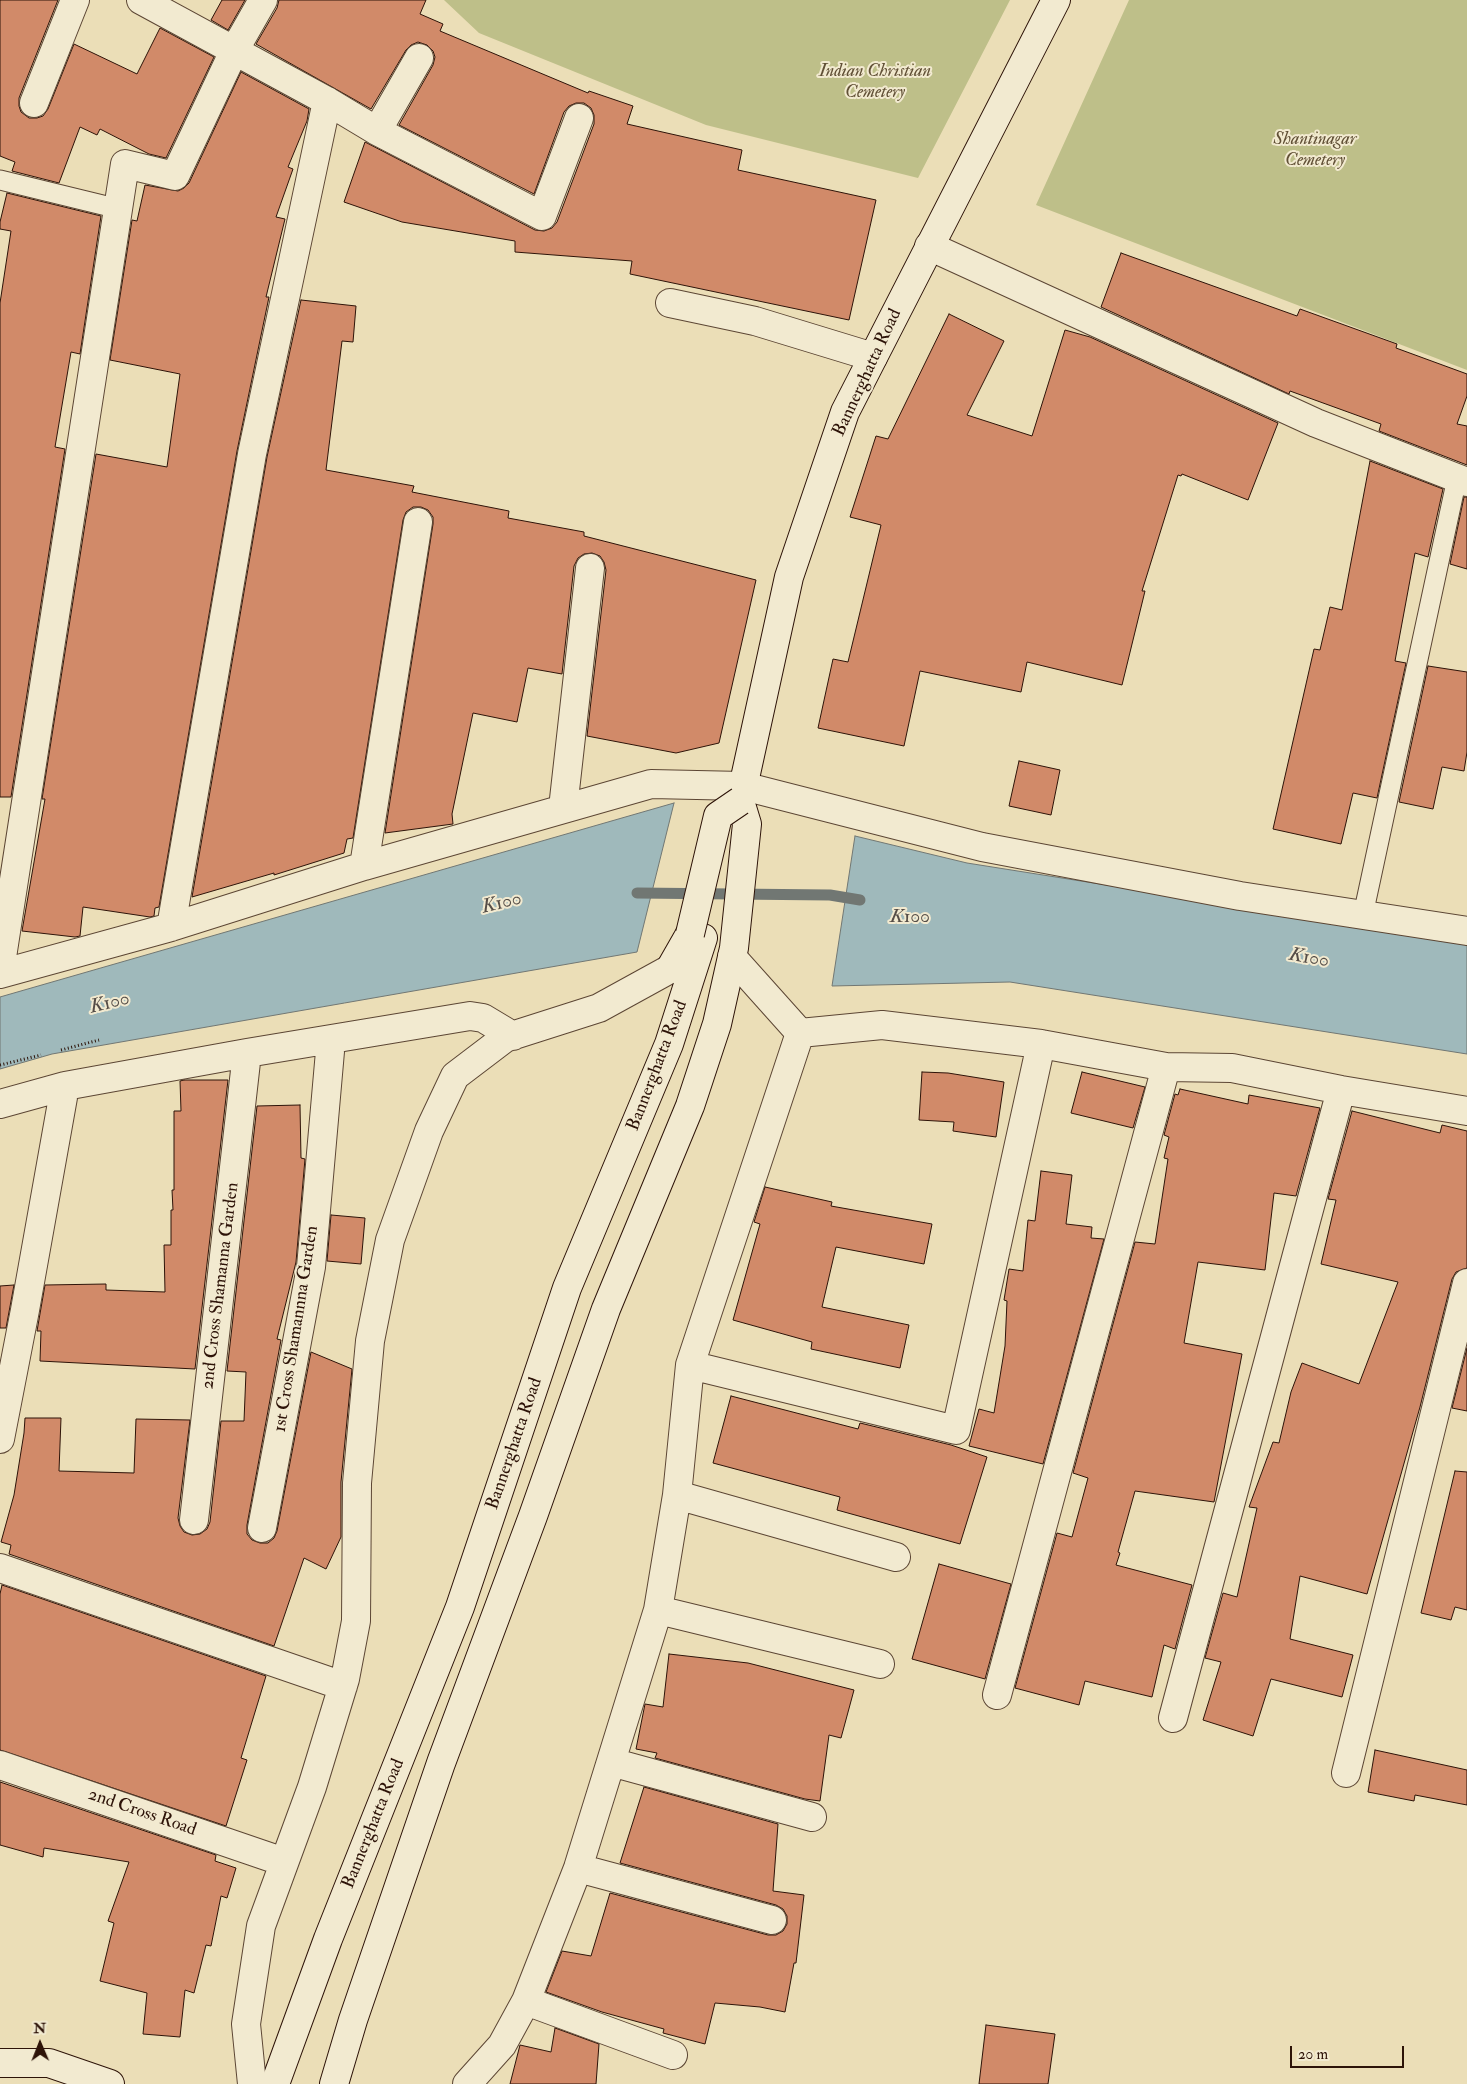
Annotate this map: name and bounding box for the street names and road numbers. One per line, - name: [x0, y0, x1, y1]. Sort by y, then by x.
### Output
- street label: Bannerghatta Road: [829, 306, 907, 440]
- street label: Bannerghatta Road: [623, 998, 693, 1134]
- street label: 2nd Cross Shamanna Garden: [198, 1181, 244, 1391]
- street label: 1st Cross Shamannna Garden: [270, 1224, 324, 1434]
- street label: Bannerghatta Road: [482, 1375, 548, 1513]
- street label: Bannerghatta Road: [338, 1756, 410, 1892]
- street label: 2nd Cross Road: [85, 1784, 199, 1842]

